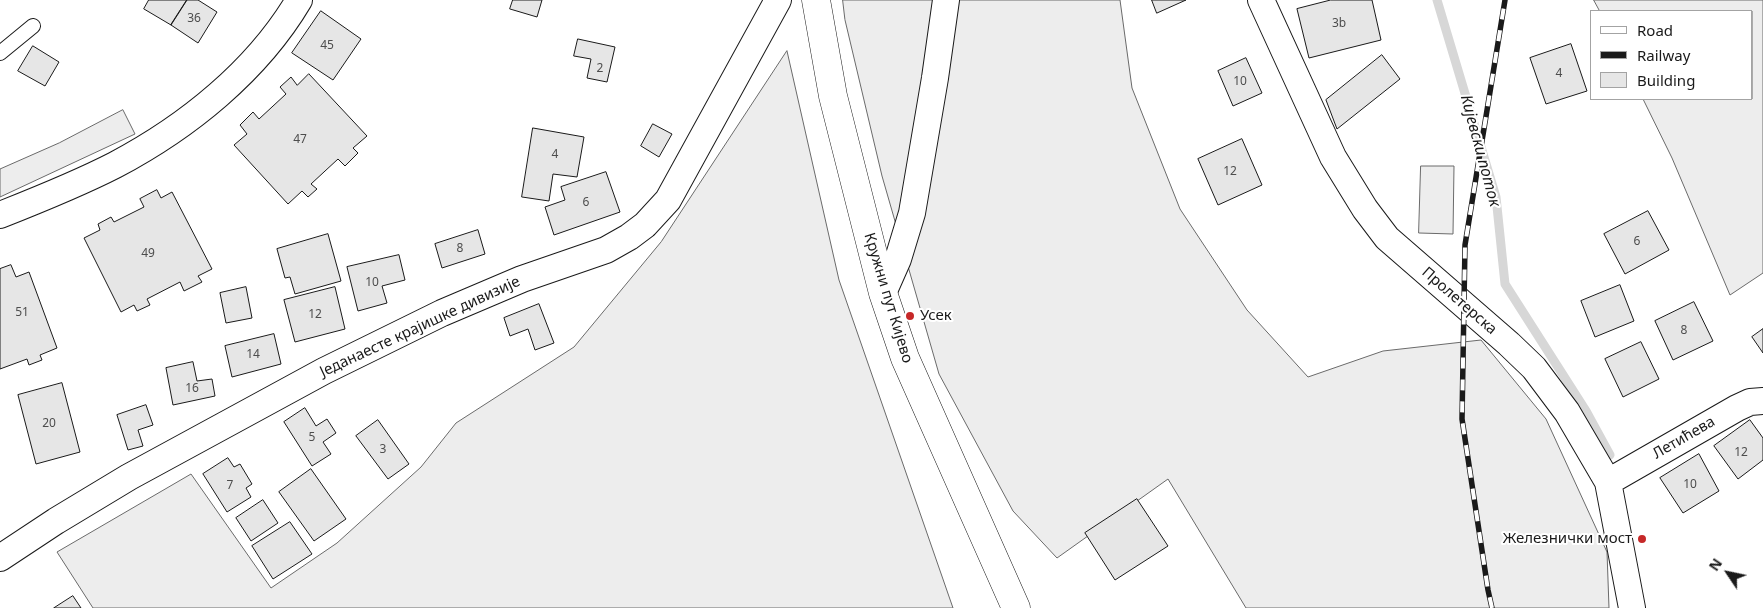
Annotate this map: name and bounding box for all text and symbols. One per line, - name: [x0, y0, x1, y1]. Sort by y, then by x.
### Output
- legend: [1590, 10, 1753, 100]
- house number: 36: [187, 12, 201, 26]
- house number: 3b: [1332, 17, 1346, 31]
- text: Road: [1637, 20, 1673, 40]
- house number: 45: [320, 39, 334, 53]
- text: Railway: [1637, 45, 1690, 65]
- house number: 2: [597, 62, 603, 76]
- house number: 4: [1556, 67, 1562, 81]
- text: Building: [1637, 70, 1695, 90]
- house number: 10: [1233, 75, 1247, 89]
- water label: Кијевски поток: [1456, 93, 1504, 209]
- house number: 47: [293, 133, 307, 147]
- house number: 4: [552, 148, 558, 162]
- house number: 12: [1223, 165, 1237, 179]
- house number: 6: [583, 196, 589, 210]
- street label: Кружни пут Кијево: [860, 231, 916, 365]
- house number: 6: [1634, 235, 1640, 249]
- house number: 8: [457, 242, 463, 256]
- house number: 49: [141, 247, 155, 261]
- street label: Пролетерска: [1418, 264, 1500, 338]
- street label: Једанаесте крајишке дивизије: [317, 273, 523, 381]
- house number: 10: [365, 276, 379, 290]
- house number: 51: [15, 306, 29, 320]
- place label: Усек: [920, 307, 952, 325]
- house number: 12: [308, 308, 322, 322]
- marker: Усек: [904, 310, 916, 322]
- house number: 8: [1681, 324, 1687, 338]
- house number: 14: [246, 348, 260, 362]
- house number: 16: [185, 382, 199, 396]
- street label: Летићева: [1650, 413, 1718, 463]
- house number: 20: [42, 417, 56, 431]
- house number: 5: [309, 431, 315, 445]
- house number: 3: [380, 443, 386, 457]
- house number: 12: [1734, 446, 1748, 460]
- house number: 10: [1683, 478, 1697, 492]
- house number: 7: [227, 479, 233, 493]
- place label: Железнички мост: [1503, 530, 1632, 548]
- marker: Железнички мост: [1636, 533, 1648, 545]
- north arrow: [1703, 548, 1753, 598]
- text: N: [1704, 554, 1726, 574]

